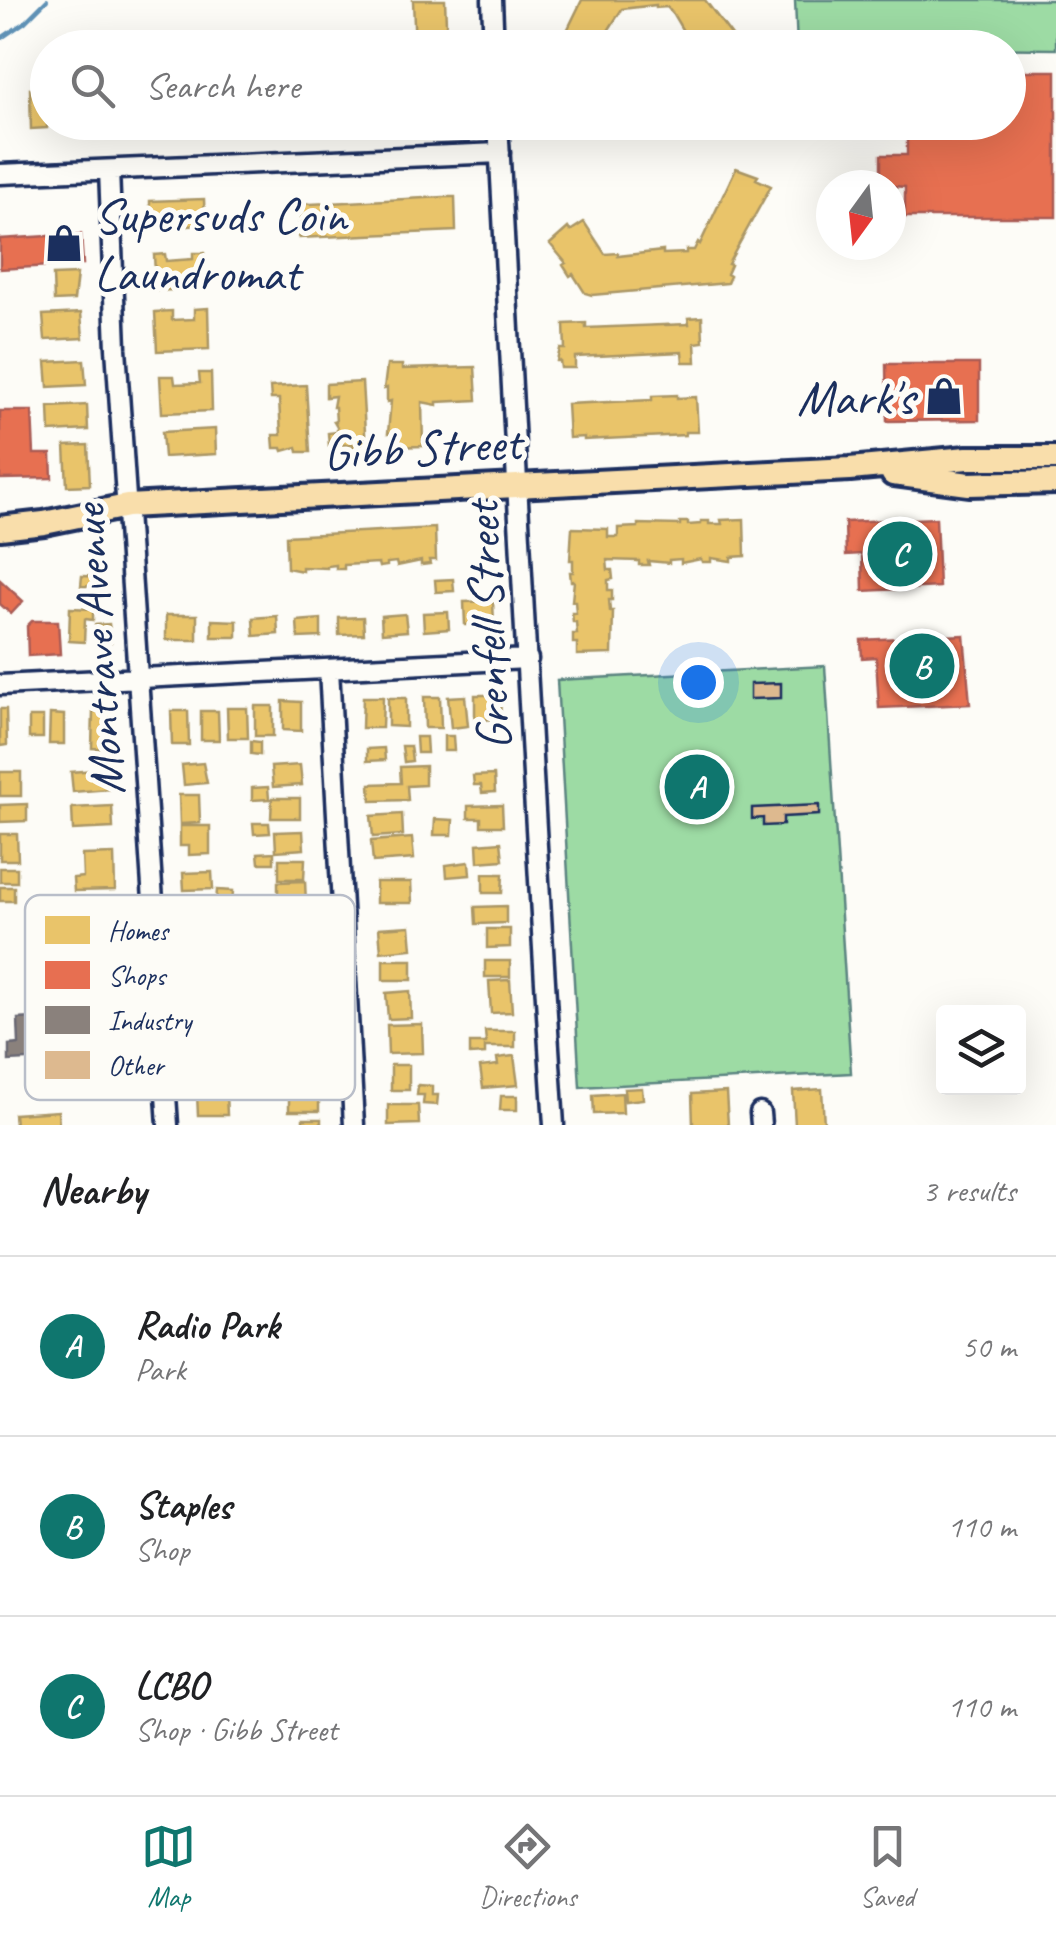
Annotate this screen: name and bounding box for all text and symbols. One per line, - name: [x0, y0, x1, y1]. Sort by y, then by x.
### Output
- search box: [30, 30, 1026, 140]
- icon: search: [65, 58, 120, 113]
- text: Search here: [145, 62, 300, 109]
- north arrow: [816, 170, 906, 260]
- place label: Supersuds Coin Laundromat: [94, 184, 349, 305]
- shop icon: Supersuds Coin Laundromat: [43, 222, 85, 264]
- place label: Mark's: [797, 366, 919, 429]
- shop icon: Mark's: [923, 375, 965, 417]
- street label: Gibb Street: [322, 411, 527, 484]
- street label: Grenfell Street: [449, 496, 525, 752]
- street label: Montrave Avenue: [56, 500, 139, 797]
- pin: C: [868, 516, 932, 592]
- pin: B: [890, 628, 954, 704]
- your location: [673, 657, 724, 708]
- pin: A: [664, 750, 730, 824]
- legend: [25, 895, 355, 1100]
- text: Homes: [108, 913, 170, 948]
- text: Shops: [108, 958, 168, 993]
- text: Industry: [108, 1003, 194, 1038]
- map controls: [936, 1005, 1026, 1095]
- button: layers: [936, 1005, 1026, 1095]
- text: Other: [108, 1048, 166, 1083]
- text: Nearby: [40, 1164, 146, 1217]
- text: 3 results: [922, 1170, 1016, 1211]
- text: Radio Park: [135, 1302, 279, 1349]
- text: A: [64, 1326, 81, 1367]
- text: 50 m: [962, 1326, 1016, 1367]
- text: Park: [135, 1349, 186, 1390]
- text: Staples: [135, 1482, 231, 1529]
- text: B: [64, 1506, 81, 1547]
- text: 110 m: [947, 1506, 1016, 1547]
- text: Shop: [135, 1529, 189, 1570]
- text: LCBO: [135, 1662, 207, 1709]
- text: C: [65, 1686, 80, 1727]
- text: 110 m: [947, 1686, 1016, 1727]
- text: Shop · Gibb Street: [135, 1709, 337, 1750]
- tab: Map: [141, 1819, 196, 1914]
- tab: Directions: [479, 1819, 577, 1914]
- tab: Saved: [860, 1819, 915, 1914]

